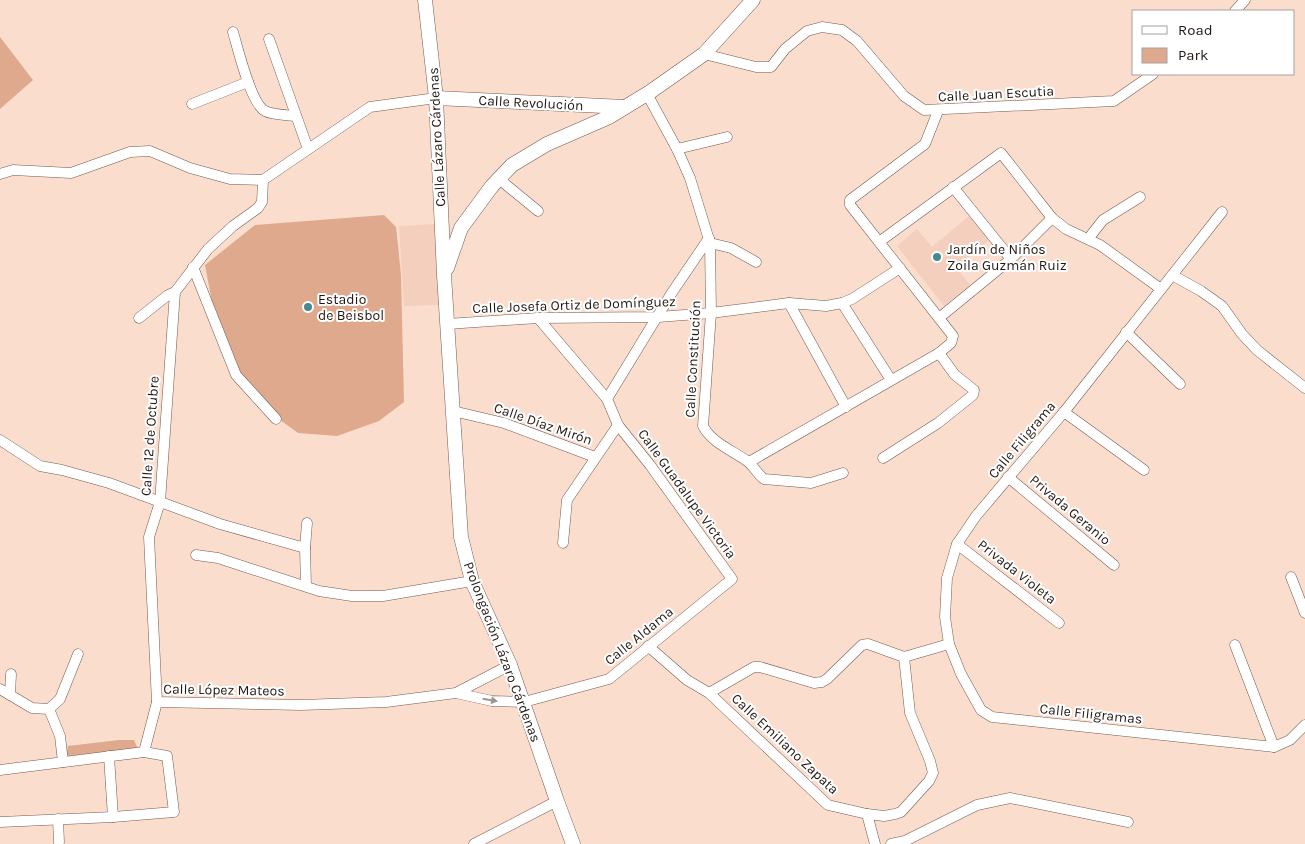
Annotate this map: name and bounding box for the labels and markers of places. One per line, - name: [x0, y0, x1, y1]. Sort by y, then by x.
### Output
- place label: Jardín de Niños Zoila Guzmán Ruiz: [947, 241, 1067, 274]
- marker: Jardín de Niños Zoila Guzmán Ruiz: [931, 251, 943, 263]
- place label: Estadio de Beisbol: [318, 291, 384, 324]
- marker: Estadio de Beisbol: [302, 301, 314, 313]

